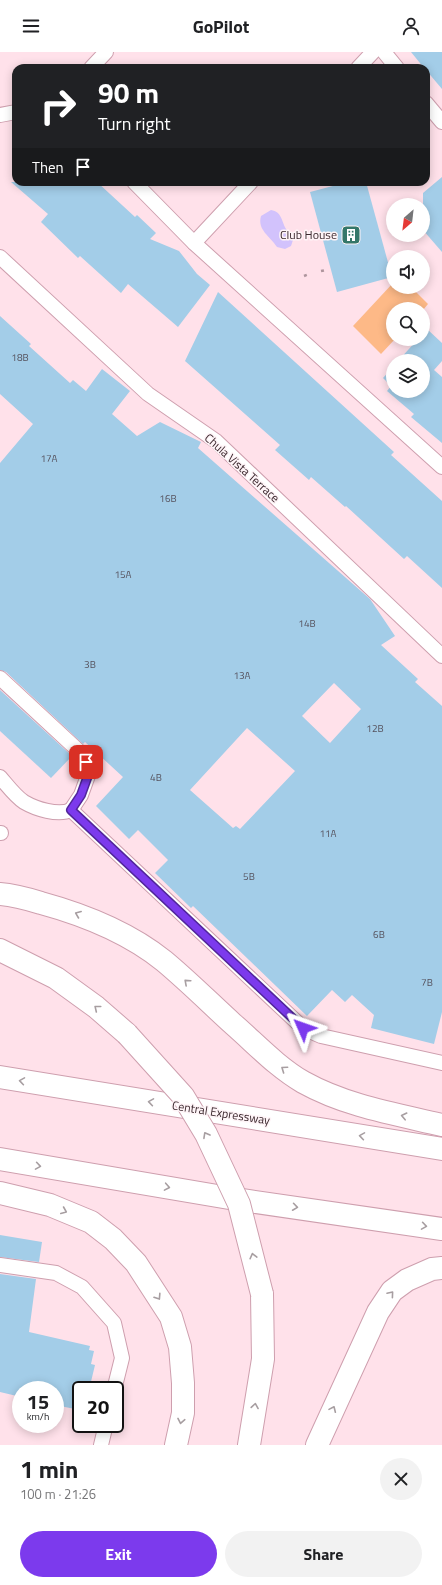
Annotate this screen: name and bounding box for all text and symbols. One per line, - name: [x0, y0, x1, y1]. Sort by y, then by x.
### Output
- text: GoPilot: [193, 13, 249, 40]
- icon: menu: [20, 15, 42, 37]
- icon: person: [400, 15, 422, 37]
- text: 90 m: [98, 71, 159, 114]
- icon: right: [32, 80, 84, 132]
- text: Turn right: [98, 110, 171, 137]
- text: Then: [32, 156, 64, 179]
- icon: arrive: [72, 156, 94, 178]
- north arrow: [386, 198, 430, 242]
- map controls: [386, 198, 430, 398]
- building icon: Club House: [340, 224, 362, 246]
- place label: Club House: [280, 225, 337, 244]
- button: sound: [386, 250, 430, 294]
- button: search: [386, 302, 430, 346]
- house number: 18B: [11, 350, 29, 365]
- button: layers: [386, 354, 430, 398]
- street label: Chula Vista Terrace: [200, 429, 284, 507]
- house number: 17A: [40, 451, 58, 466]
- house number: 16B: [159, 491, 177, 506]
- house number: 15A: [114, 567, 132, 582]
- house number: 14B: [298, 616, 316, 631]
- house number: 3B: [84, 657, 96, 672]
- house number: 13A: [233, 668, 251, 683]
- house number: 12B: [366, 721, 384, 736]
- pin: [69, 745, 103, 779]
- icon: arrive: [75, 751, 97, 773]
- house number: 4B: [150, 770, 162, 785]
- house number: 11A: [319, 826, 337, 841]
- house number: 5B: [243, 869, 255, 884]
- one-way arrow: [75, 911, 83, 919]
- house number: 6B: [373, 927, 385, 942]
- house number: 7B: [421, 975, 433, 990]
- one-way arrow: [185, 980, 192, 987]
- one-way arrow: [95, 1006, 102, 1013]
- position arrow: [282, 1007, 324, 1049]
- one-way arrow: [282, 1067, 289, 1074]
- one-way arrow: [19, 1077, 26, 1086]
- street label: Central Expressway: [171, 1095, 272, 1130]
- one-way arrow: [148, 1098, 154, 1107]
- one-way arrow: [401, 1113, 407, 1121]
- one-way arrow: [204, 1132, 211, 1139]
- one-way arrow: [359, 1132, 365, 1141]
- one-way arrow: [35, 1161, 42, 1170]
- one-way arrow: [164, 1182, 170, 1191]
- one-way arrow: [292, 1202, 298, 1211]
- one-way arrow: [61, 1207, 68, 1215]
- one-way arrow: [421, 1221, 427, 1230]
- one-way arrow: [249, 1253, 258, 1260]
- one-way arrow: [387, 1291, 394, 1298]
- one-way arrow: [153, 1293, 161, 1300]
- speed limit sign: 20: [72, 1381, 124, 1433]
- text: 15: [27, 1386, 49, 1417]
- one-way arrow: [250, 1403, 259, 1410]
- one-way arrow: [328, 1406, 336, 1414]
- text: km/h: [27, 1409, 49, 1424]
- one-way arrow: [177, 1418, 186, 1425]
- text: 1 min: [20, 1451, 78, 1487]
- button: close: [380, 1458, 422, 1500]
- text: 100 m · 21:26: [20, 1484, 96, 1504]
- button: Exit: [20, 1531, 217, 1577]
- button: Share: [225, 1531, 422, 1577]

